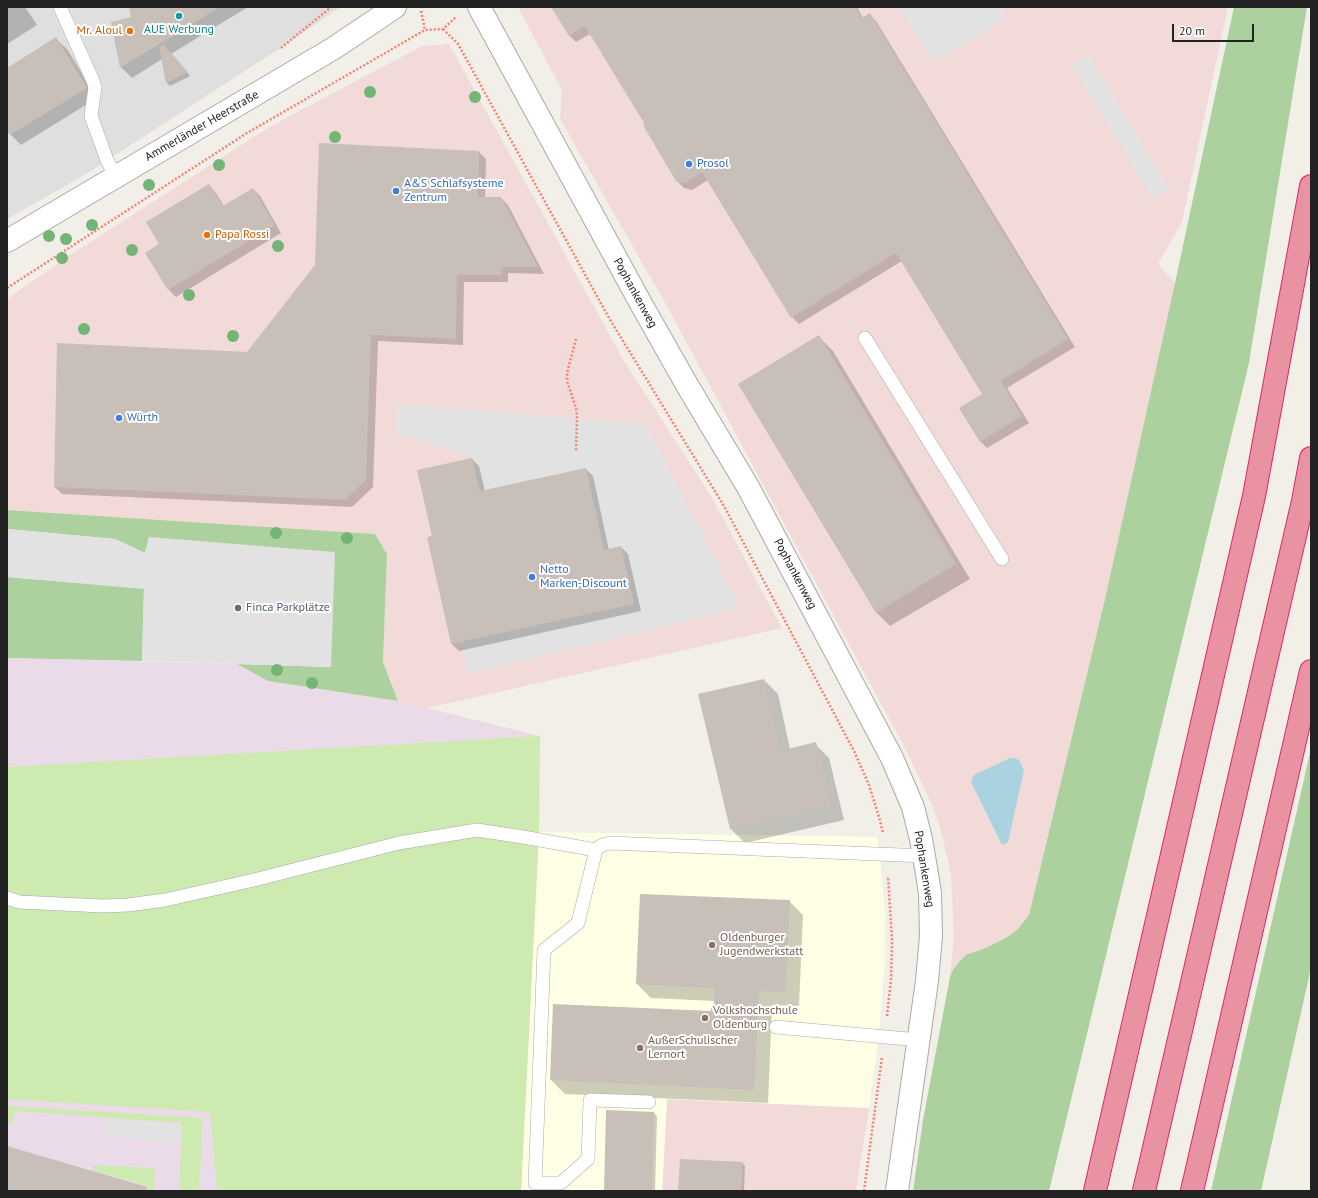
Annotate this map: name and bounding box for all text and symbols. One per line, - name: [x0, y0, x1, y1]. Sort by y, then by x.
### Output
- marker: AUE Werbung: [174, 11, 184, 21]
- scale bar: [1174, 16, 1256, 42]
- place label: AUE Werbung: [144, 23, 214, 37]
- text: 20 m: [1179, 23, 1205, 38]
- place label: Mr. Aloul: [76, 24, 122, 38]
- marker: Mr. Aloul: [125, 26, 135, 36]
- street label: Ammerländer Heerstraße: [142, 87, 262, 165]
- place label: Prosol: [697, 157, 729, 171]
- marker: Prosol: [684, 159, 694, 169]
- place label: A&S Schlafsysteme Zentrum: [404, 177, 504, 205]
- marker: A&S Schlafsysteme Zentrum: [391, 186, 401, 196]
- place label: Papa Rossi: [215, 228, 269, 242]
- marker: Papa Rossi: [202, 230, 212, 240]
- street label: Pophankenweg: [610, 256, 660, 330]
- place label: Würth: [127, 411, 158, 425]
- marker: Würth: [114, 413, 124, 423]
- street label: Pophankenweg: [770, 536, 820, 612]
- place label: Netto Marken-Discount: [540, 563, 627, 591]
- marker: Netto Marken-Discount: [527, 572, 537, 582]
- place label: Finca Parkplätze: [246, 601, 330, 615]
- marker: Finca Parkplätze: [233, 603, 243, 613]
- street label: Pophankenweg: [911, 830, 937, 908]
- place label: Oldenburger Jugendwerkstatt: [720, 931, 803, 959]
- marker: Oldenburger Jugendwerkstatt: [707, 940, 717, 950]
- place label: Volkshochschule Oldenburg: [713, 1004, 798, 1032]
- marker: Volkshochschule Oldenburg: [700, 1013, 710, 1023]
- place label: AußerSchulischer Lernort: [648, 1034, 738, 1062]
- marker: AußerSchulischer Lernort: [635, 1043, 645, 1053]

